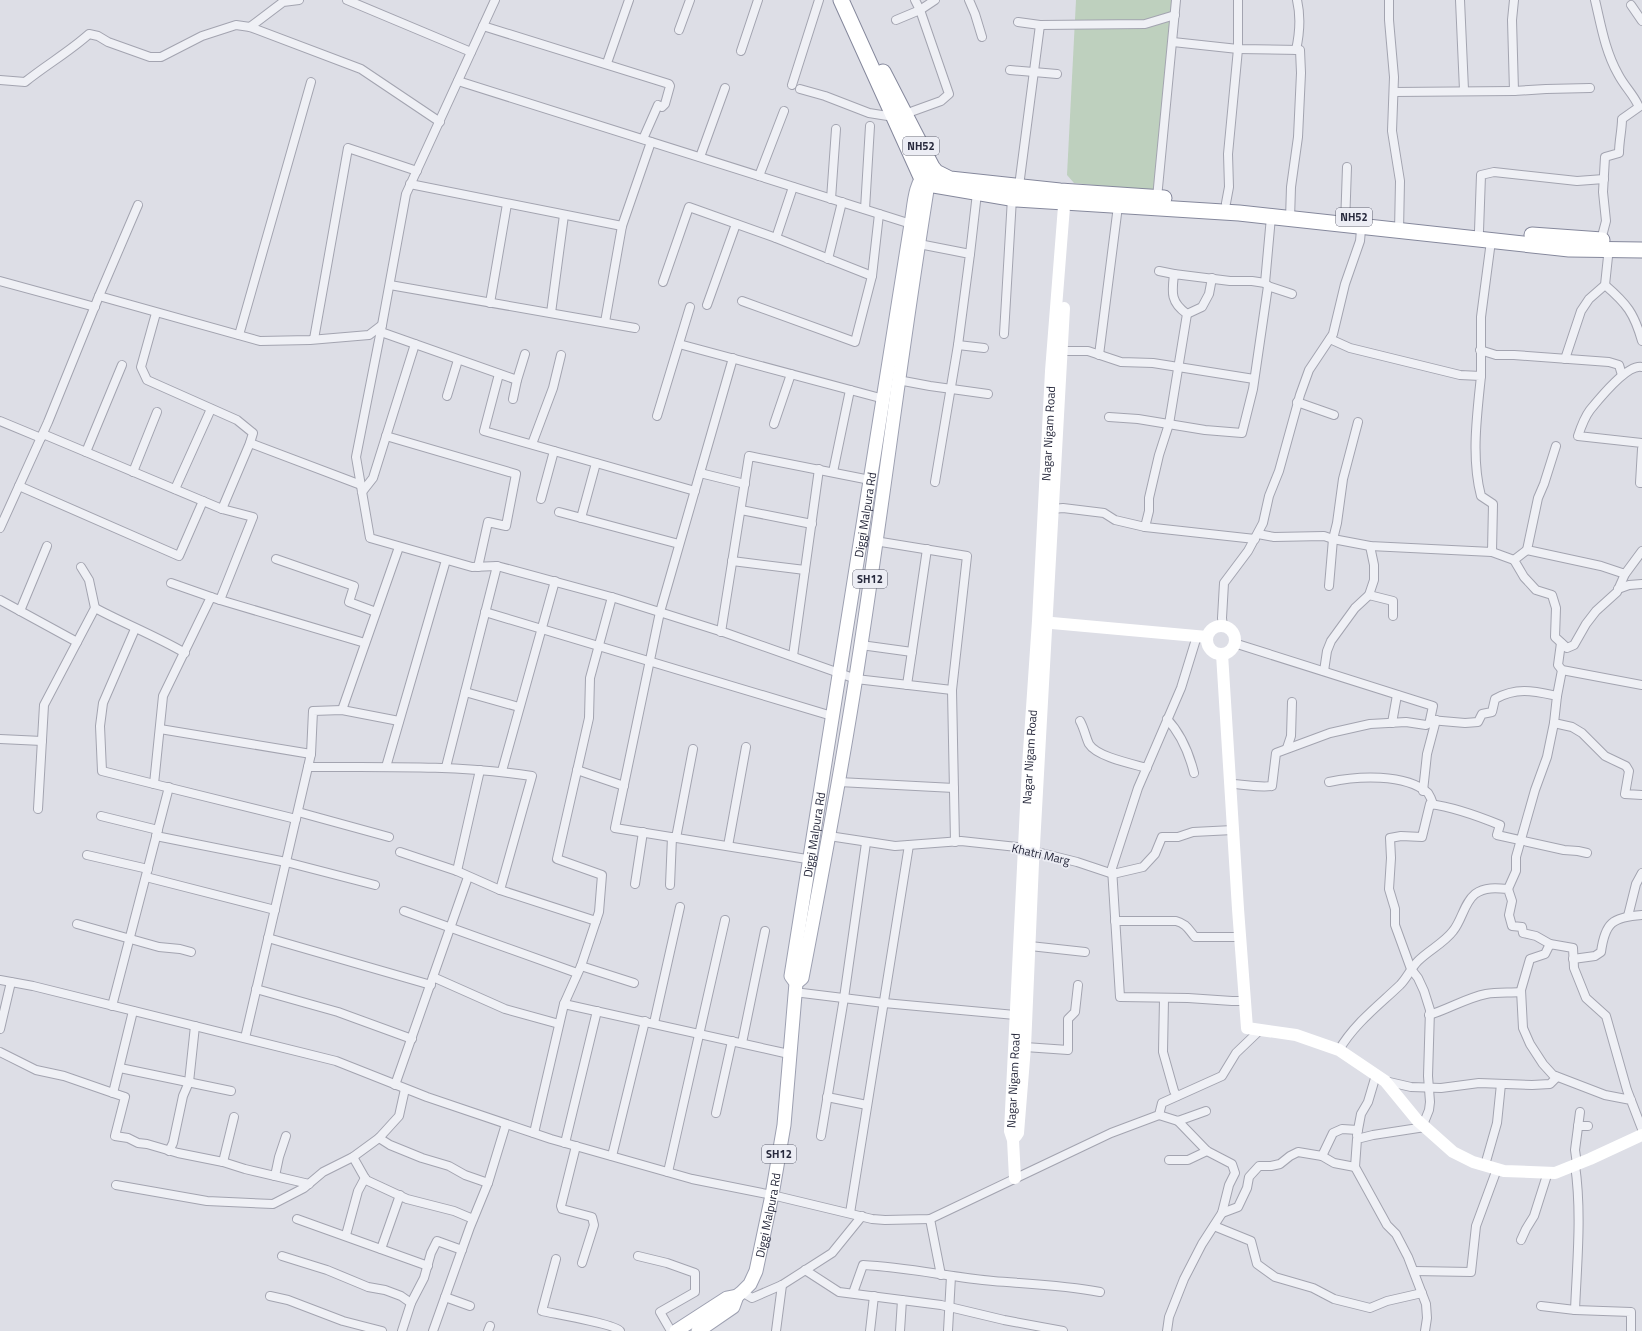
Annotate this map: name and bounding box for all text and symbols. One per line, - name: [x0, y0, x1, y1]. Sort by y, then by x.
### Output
- road number: NH52: [903, 137, 939, 155]
- road number: NH52: [1336, 208, 1372, 226]
- street label: Nagar Nigam Road: [1036, 386, 1060, 481]
- street label: Diggi Malpura Rd: [848, 471, 881, 559]
- road number: SH12: [853, 570, 887, 588]
- street label: Nagar Nigam Road: [1017, 709, 1041, 805]
- street label: Diggi Malpura Rd: [797, 791, 830, 879]
- street label: Khatri Marg: [1010, 838, 1072, 870]
- street label: Nagar Nigam Road: [1001, 1033, 1024, 1128]
- road number: SH12: [762, 1145, 796, 1163]
- street label: Diggi Malpura Rd: [750, 1171, 785, 1259]

